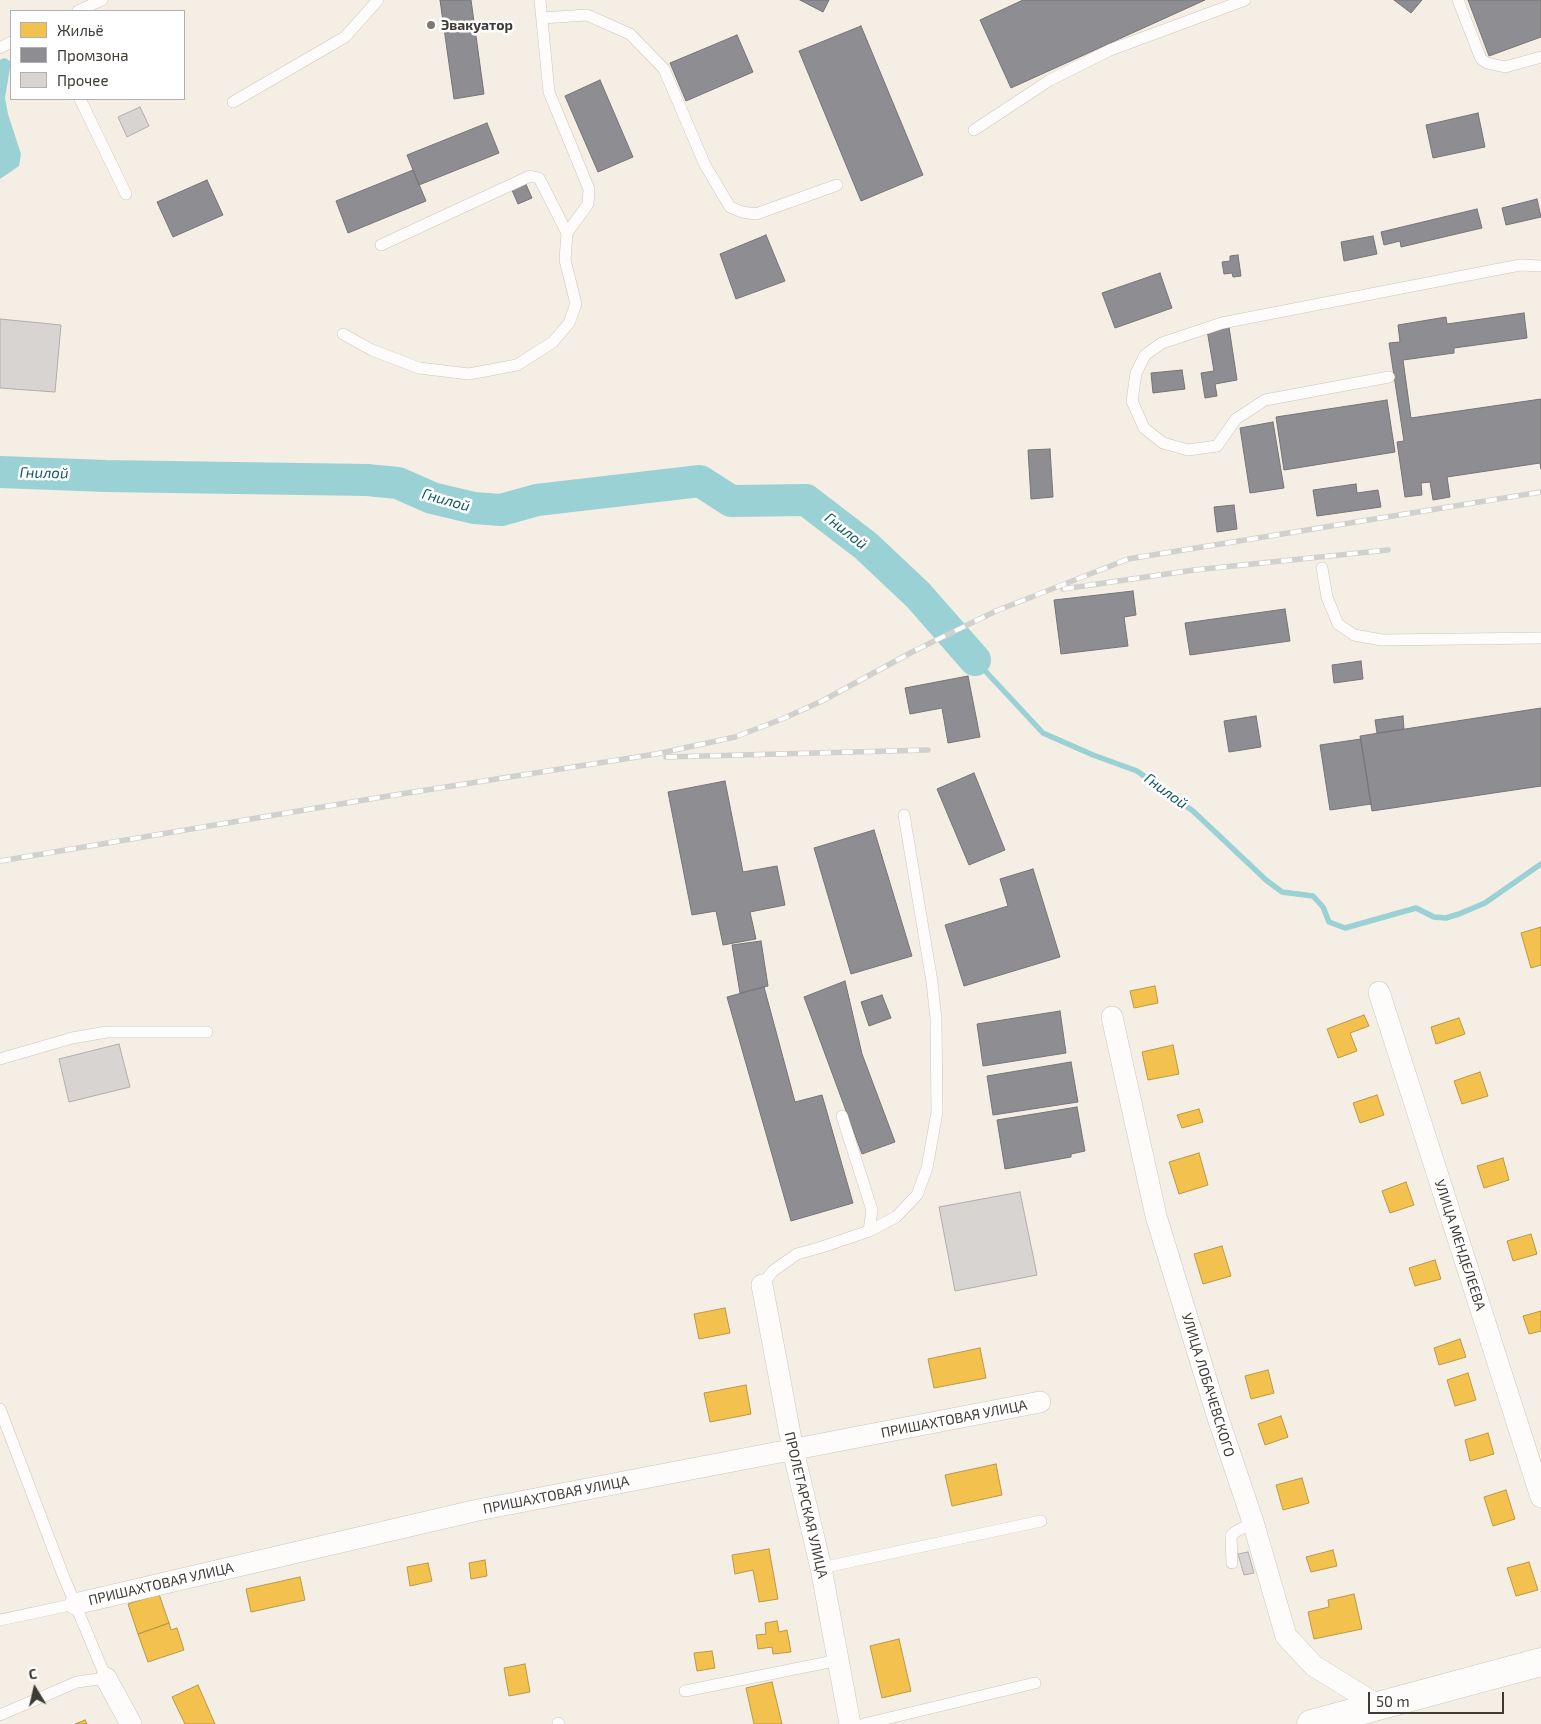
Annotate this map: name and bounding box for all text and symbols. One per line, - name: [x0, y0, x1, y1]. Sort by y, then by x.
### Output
- legend: [10, 10, 185, 100]
- place label: Эвакуатор: [441, 17, 513, 33]
- marker: Эвакуатор: [425, 19, 437, 31]
- text: Жильё: [57, 21, 104, 39]
- text: Промзона: [57, 46, 129, 64]
- text: Прочее: [57, 71, 109, 89]
- water label: Гнилой: [19, 464, 69, 482]
- water label: Гнилой: [420, 485, 472, 515]
- water label: Гнилой: [821, 509, 871, 553]
- water label: Гнилой: [1141, 769, 1191, 813]
- street label: УЛИЦА МЕНДЕЛЕЕВА: [1431, 1177, 1489, 1313]
- street label: УЛИЦА ЛОБАЧЕВСКОГО: [1178, 1311, 1238, 1459]
- street label: ПРИШАХТОВАЯ УЛИЦА: [880, 1397, 1028, 1441]
- street label: ПРОЛЕТАРСКАЯ УЛИЦА: [781, 1430, 831, 1580]
- street label: ПРИШАХТОВАЯ УЛИЦА: [482, 1473, 630, 1517]
- street label: ПРИШАХТОВАЯ УЛИЦА: [87, 1559, 235, 1609]
- north arrow: [10, 1664, 60, 1714]
- text: С: [27, 1665, 38, 1683]
- scale bar: [1371, 1682, 1507, 1714]
- text: 50 m: [1376, 1692, 1410, 1710]

